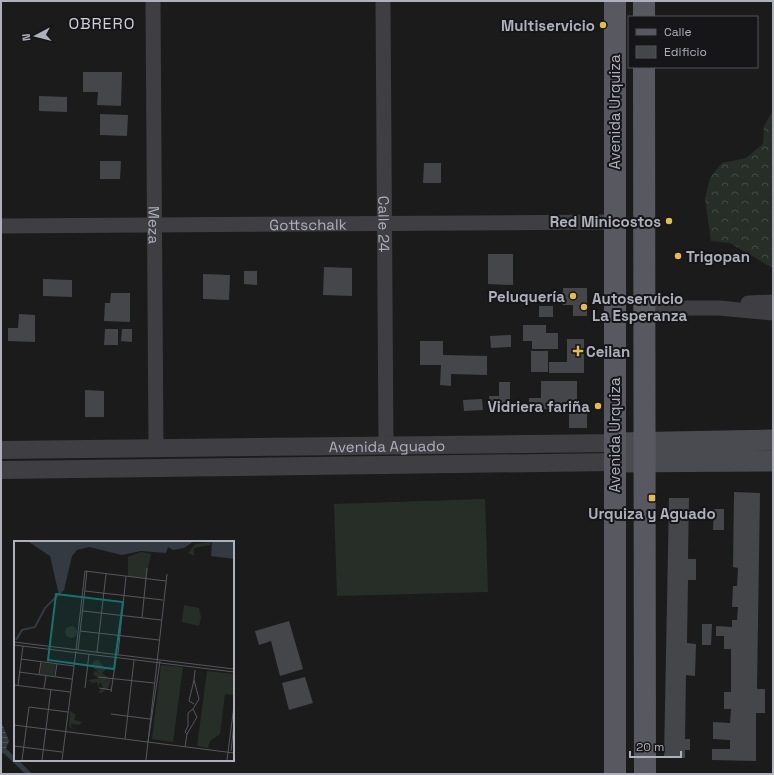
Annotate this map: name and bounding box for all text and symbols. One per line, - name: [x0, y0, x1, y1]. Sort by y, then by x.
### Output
- district label: OBRERO: [69, 13, 135, 34]
- north arrow: [16, 16, 56, 56]
- place label: Multiservicio: [501, 16, 595, 35]
- legend: [628, 16, 758, 68]
- marker: Multiservicio: [598, 20, 608, 30]
- text: Calle: [664, 24, 692, 40]
- text: N: [19, 33, 33, 42]
- text: Edificio: [664, 44, 707, 60]
- street label: Avenida Urquiza: [605, 54, 624, 170]
- street label: Calle 24: [375, 196, 394, 252]
- street label: Meza: [145, 206, 164, 244]
- place label: Red Minicostos: [550, 212, 661, 231]
- street label: Gottschalk: [269, 214, 347, 234]
- marker: Red Minicostos: [664, 216, 674, 226]
- place label: Trigopan: [686, 247, 750, 266]
- marker: Trigopan: [673, 251, 683, 261]
- place label: Peluquería: [488, 287, 565, 306]
- place label: Autoservicio La Esperanza: [592, 289, 687, 325]
- marker: Peluquería: [568, 291, 578, 301]
- marker: Autoservicio La Esperanza: [579, 302, 589, 312]
- place label: Ceilan: [586, 342, 630, 361]
- marker: Ceilan: [573, 346, 583, 356]
- street label: Avenida Urquiza: [605, 377, 624, 493]
- place label: Vidriera fariña: [487, 397, 590, 416]
- marker: Vidriera fariña: [593, 401, 603, 411]
- street label: Avenida Aguado: [329, 435, 445, 456]
- marker: Urquiza y Aguado: [647, 493, 657, 503]
- place label: Urquiza y Aguado: [588, 504, 716, 523]
- inset map: [14, 541, 234, 761]
- scale bar: [630, 733, 681, 759]
- text: 20 m: [636, 739, 664, 755]

